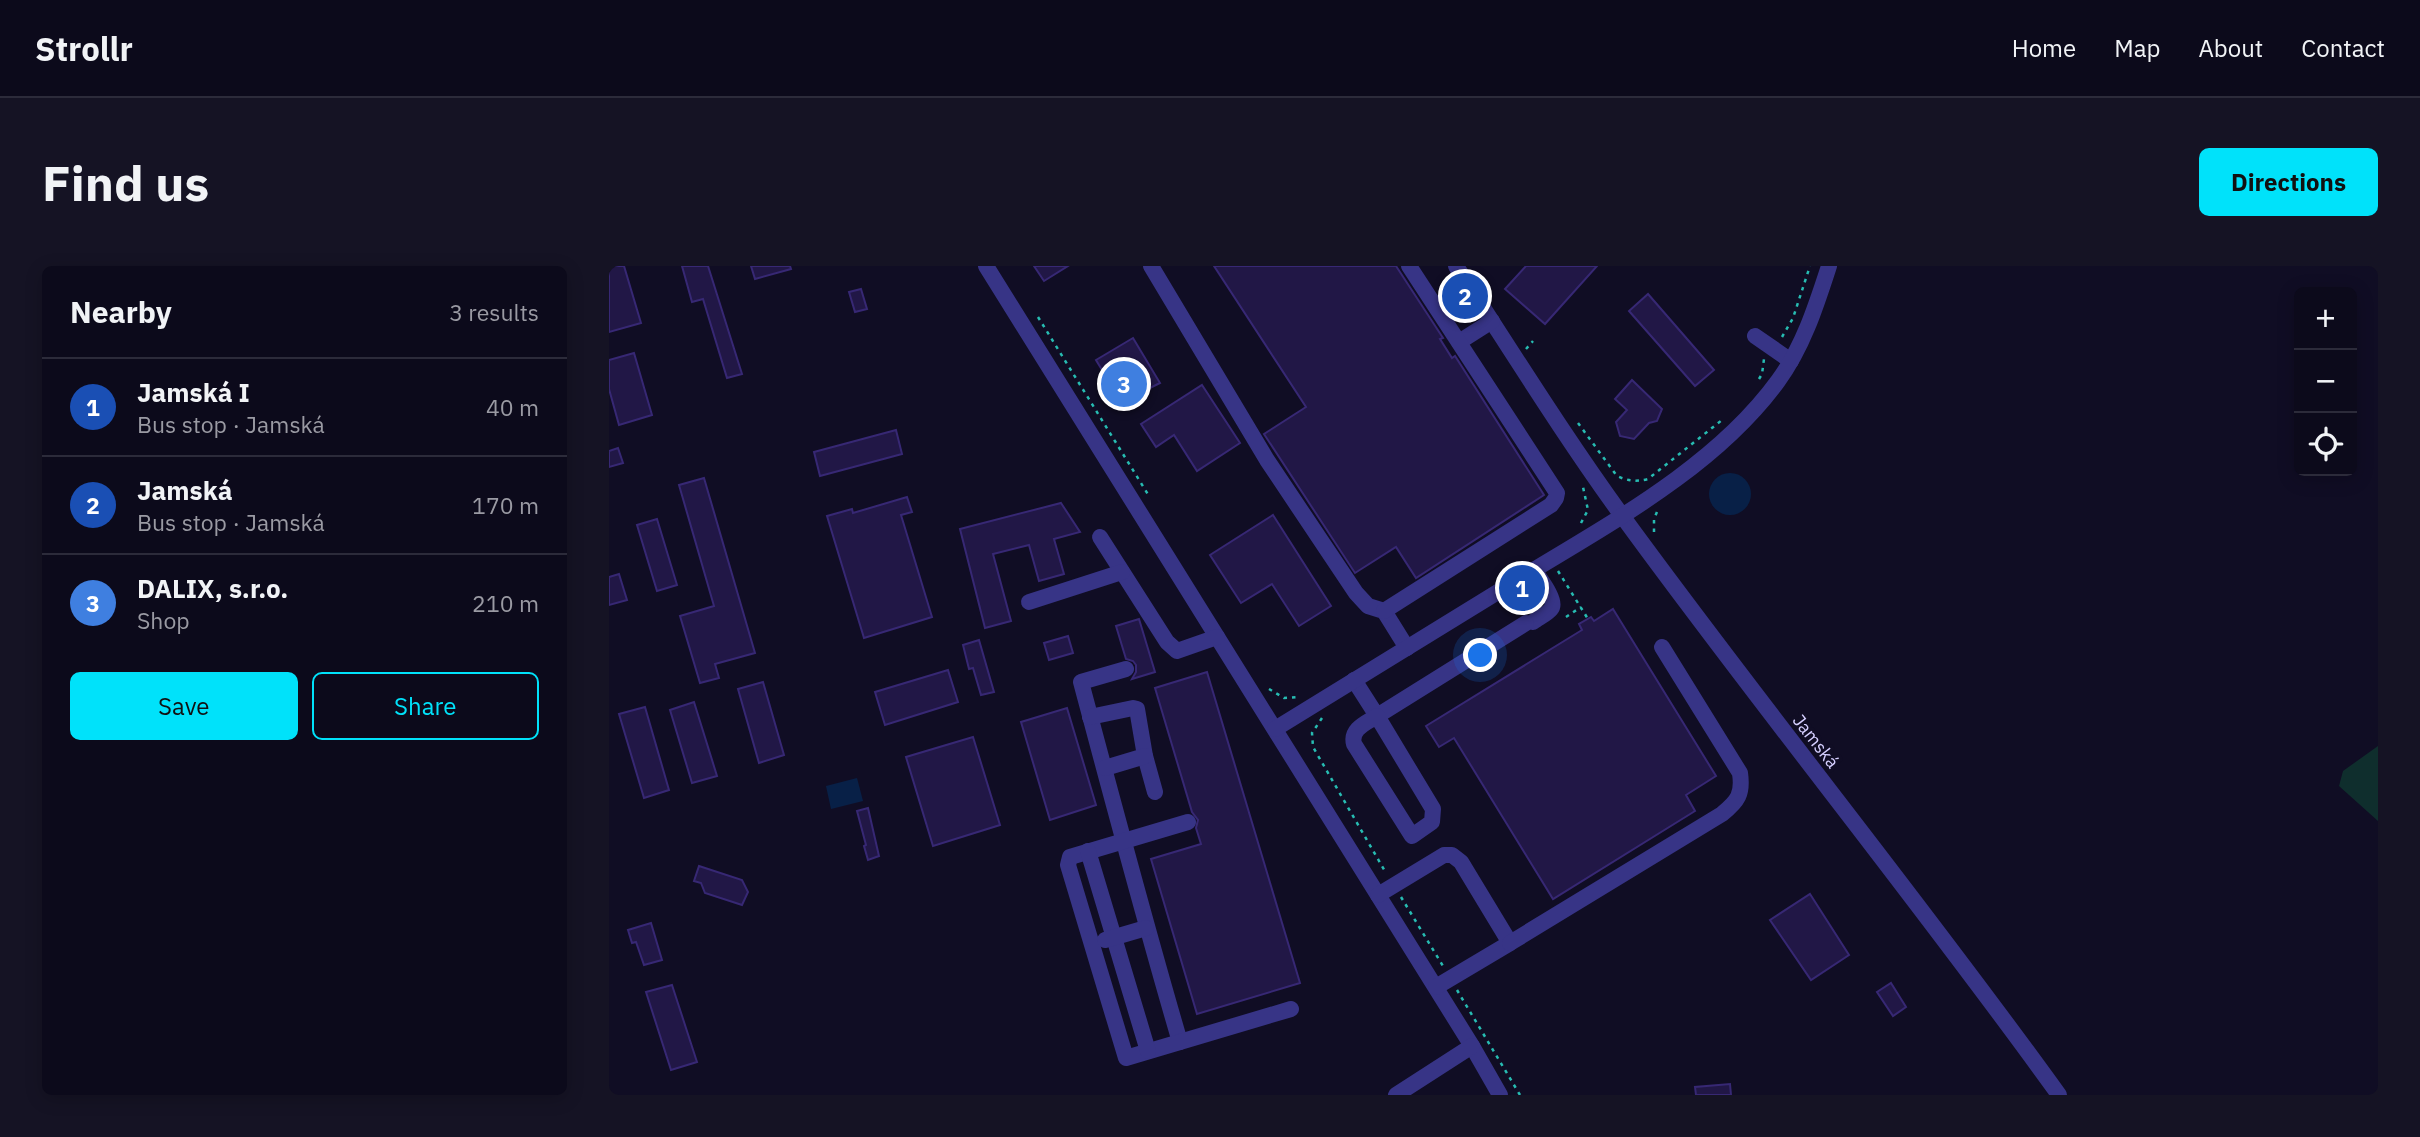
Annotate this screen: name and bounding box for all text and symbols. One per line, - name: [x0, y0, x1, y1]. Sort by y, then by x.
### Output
- text: Strollr: [35, 27, 133, 70]
- text: Home: [2012, 32, 2076, 64]
- text: Map: [2114, 32, 2160, 64]
- text: About: [2198, 32, 2263, 64]
- text: Contact: [2301, 32, 2385, 64]
- button: Directions: [2199, 148, 2378, 216]
- text: Find us: [42, 151, 209, 214]
- pin: 2: [1442, 270, 1488, 322]
- map controls: [2294, 287, 2357, 476]
- button: +: [2294, 287, 2357, 350]
- text: Nearby: [70, 292, 172, 331]
- text: 3 results: [449, 297, 539, 327]
- button: −: [2294, 350, 2357, 413]
- pin: 3: [1101, 358, 1147, 410]
- text: Jamská I: [137, 375, 250, 409]
- text: 1: [86, 392, 100, 422]
- text: 40 m: [486, 392, 539, 422]
- text: Bus stop · Jamská: [137, 409, 325, 439]
- button: locate: [2294, 413, 2357, 476]
- text: Jamská: [137, 473, 232, 507]
- text: 2: [86, 490, 100, 520]
- text: 170 m: [472, 490, 539, 520]
- text: Bus stop · Jamská: [137, 507, 325, 537]
- pin: 1: [1499, 562, 1545, 614]
- text: DALIX, s.r.o.: [137, 571, 288, 605]
- text: 3: [86, 588, 100, 618]
- text: 210 m: [472, 588, 539, 618]
- text: Shop: [137, 605, 190, 635]
- your location: [1463, 638, 1497, 672]
- button: Save: [70, 672, 298, 740]
- button: Share: [312, 672, 539, 740]
- street label: Jamská: [1788, 709, 1844, 773]

